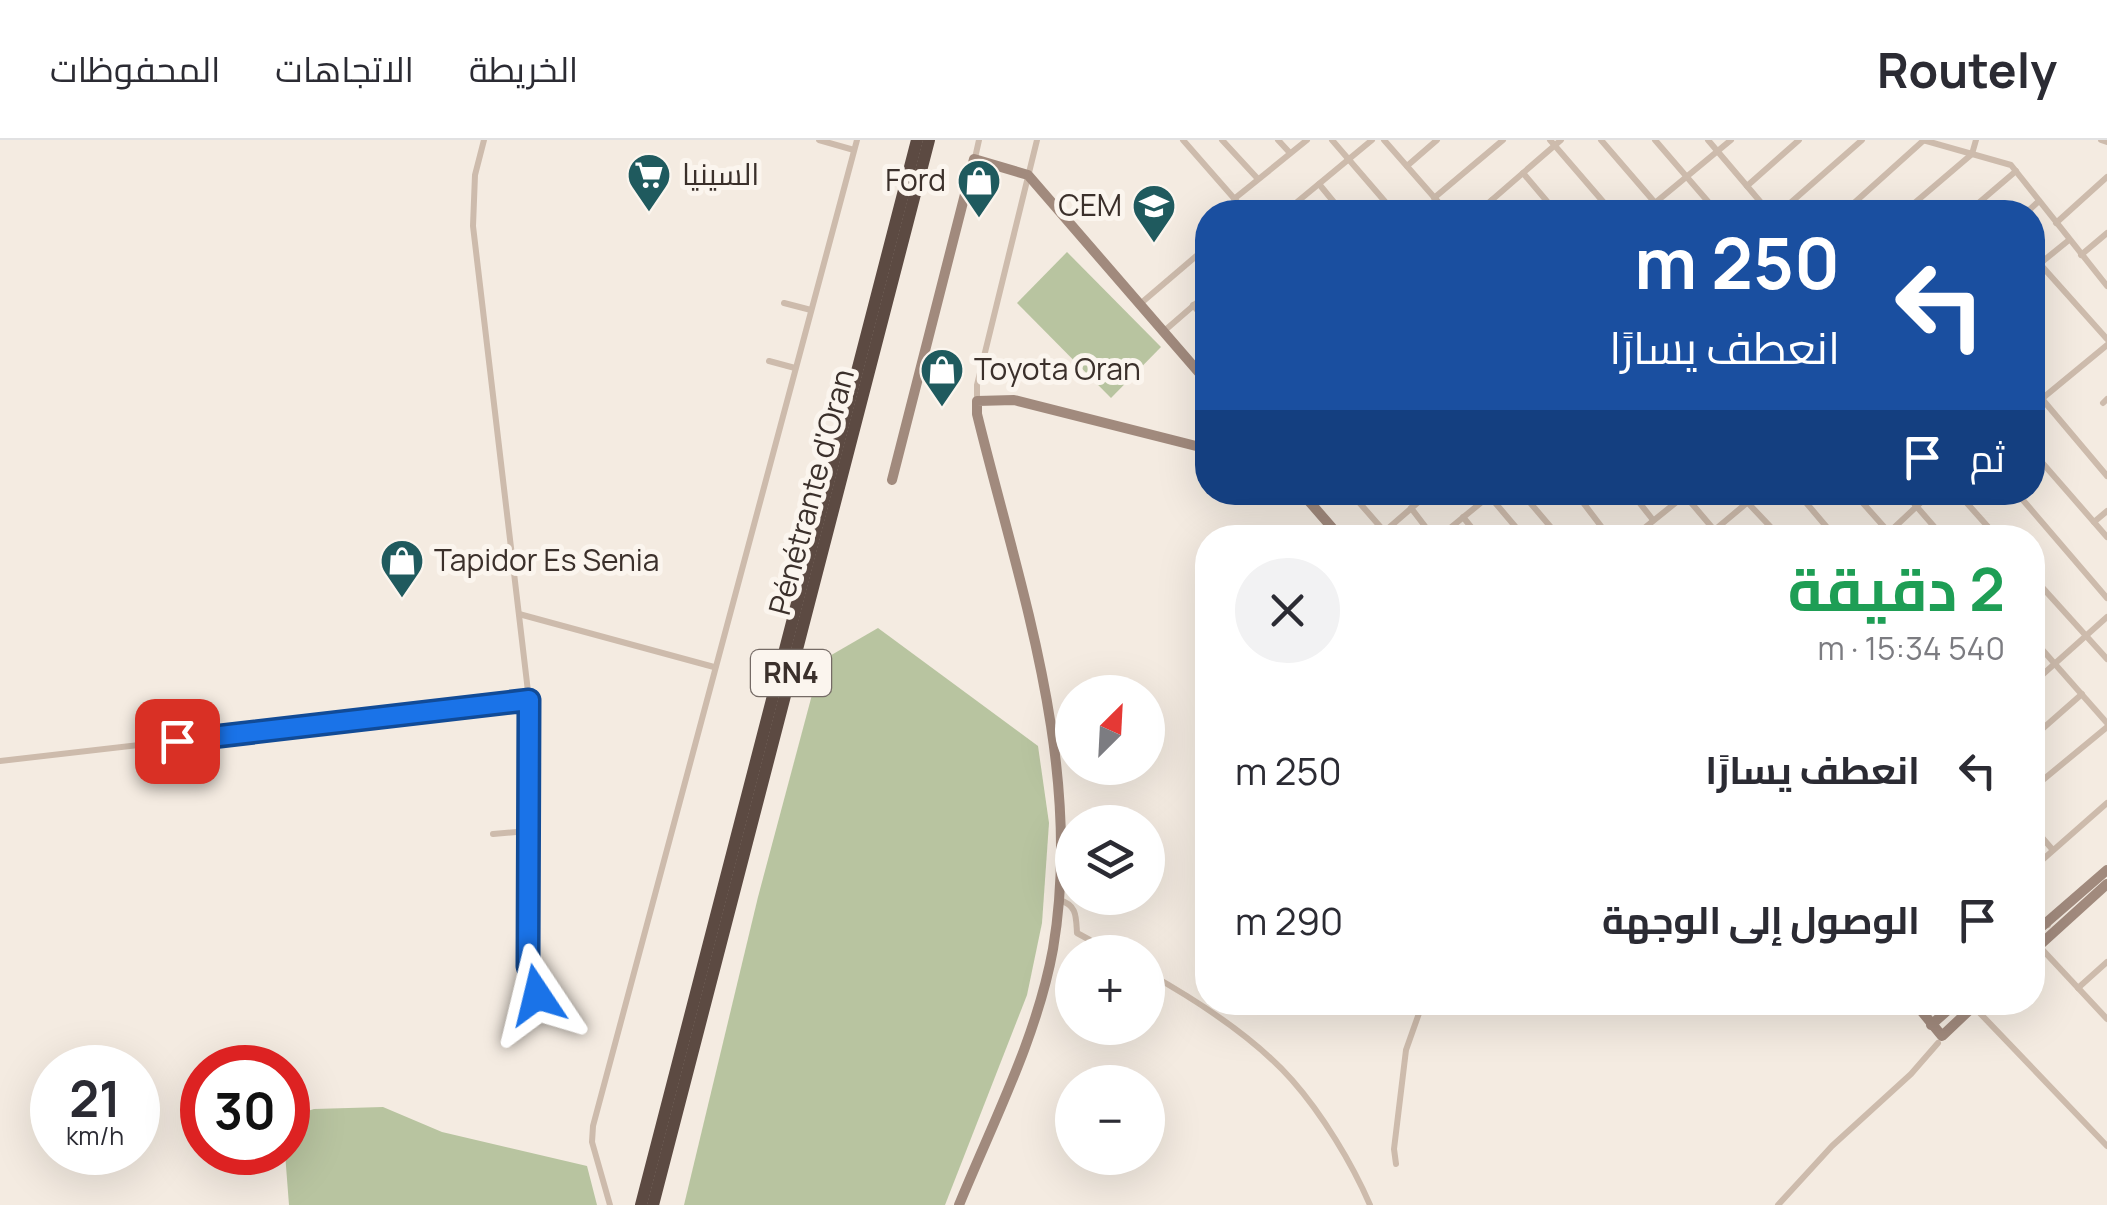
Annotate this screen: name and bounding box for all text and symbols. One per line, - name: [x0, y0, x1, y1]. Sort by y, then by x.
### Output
- text: Routely: [1877, 37, 2057, 102]
- text: المحفوظات: [50, 45, 220, 93]
- text: الاتجاهات: [275, 45, 414, 93]
- text: الخريطة: [469, 45, 578, 93]
- supermarket icon: السينيا: [626, 152, 672, 213]
- place label: السينيا: [682, 153, 759, 194]
- shop icon: Ford: [956, 158, 1002, 219]
- place label: Ford: [885, 159, 946, 200]
- school or university icon: CEM: [1131, 183, 1177, 244]
- place label: CEM: [1058, 184, 1122, 225]
- text: 250 m: [1634, 214, 1840, 310]
- icon: left: [1875, 240, 2005, 370]
- text: انعطف يسارًا: [1609, 316, 1840, 378]
- shop icon: Toyota Oran: [919, 347, 965, 408]
- place label: Toyota Oran: [974, 348, 1141, 389]
- street label: Pénétrante d'Oran: [758, 364, 863, 619]
- icon: arrive: [1895, 430, 1950, 485]
- text: ثم: [1970, 431, 2005, 483]
- shop icon: Tapidor Es Senia: [379, 538, 425, 599]
- place label: Tapidor Es Senia: [434, 539, 659, 580]
- text: 2 دقيقة: [1788, 547, 2005, 629]
- button: close: [1235, 558, 1340, 663]
- text: 540 m · 15:34: [1817, 626, 2005, 670]
- road number: RN4: [751, 650, 831, 696]
- north arrow: [1055, 675, 1165, 785]
- map controls: [1055, 675, 1165, 1175]
- pin: [135, 699, 220, 784]
- icon: arrive: [150, 714, 205, 769]
- text: انعطف يسارًا: [1705, 743, 1920, 795]
- icon: left: [1950, 743, 2005, 798]
- text: 250 m: [1235, 744, 1342, 796]
- button: layers: [1055, 805, 1165, 915]
- text: الوصول إلى الوجهة: [1602, 893, 1920, 945]
- icon: arrive: [1950, 893, 2005, 948]
- text: 290 m: [1235, 894, 1343, 946]
- button: +: [1055, 935, 1165, 1045]
- position arrow: [485, 943, 589, 1047]
- speed limit sign: 30: [180, 1045, 310, 1175]
- text: 21: [69, 1064, 121, 1132]
- button: −: [1055, 1065, 1165, 1175]
- text: km/h: [66, 1118, 124, 1153]

